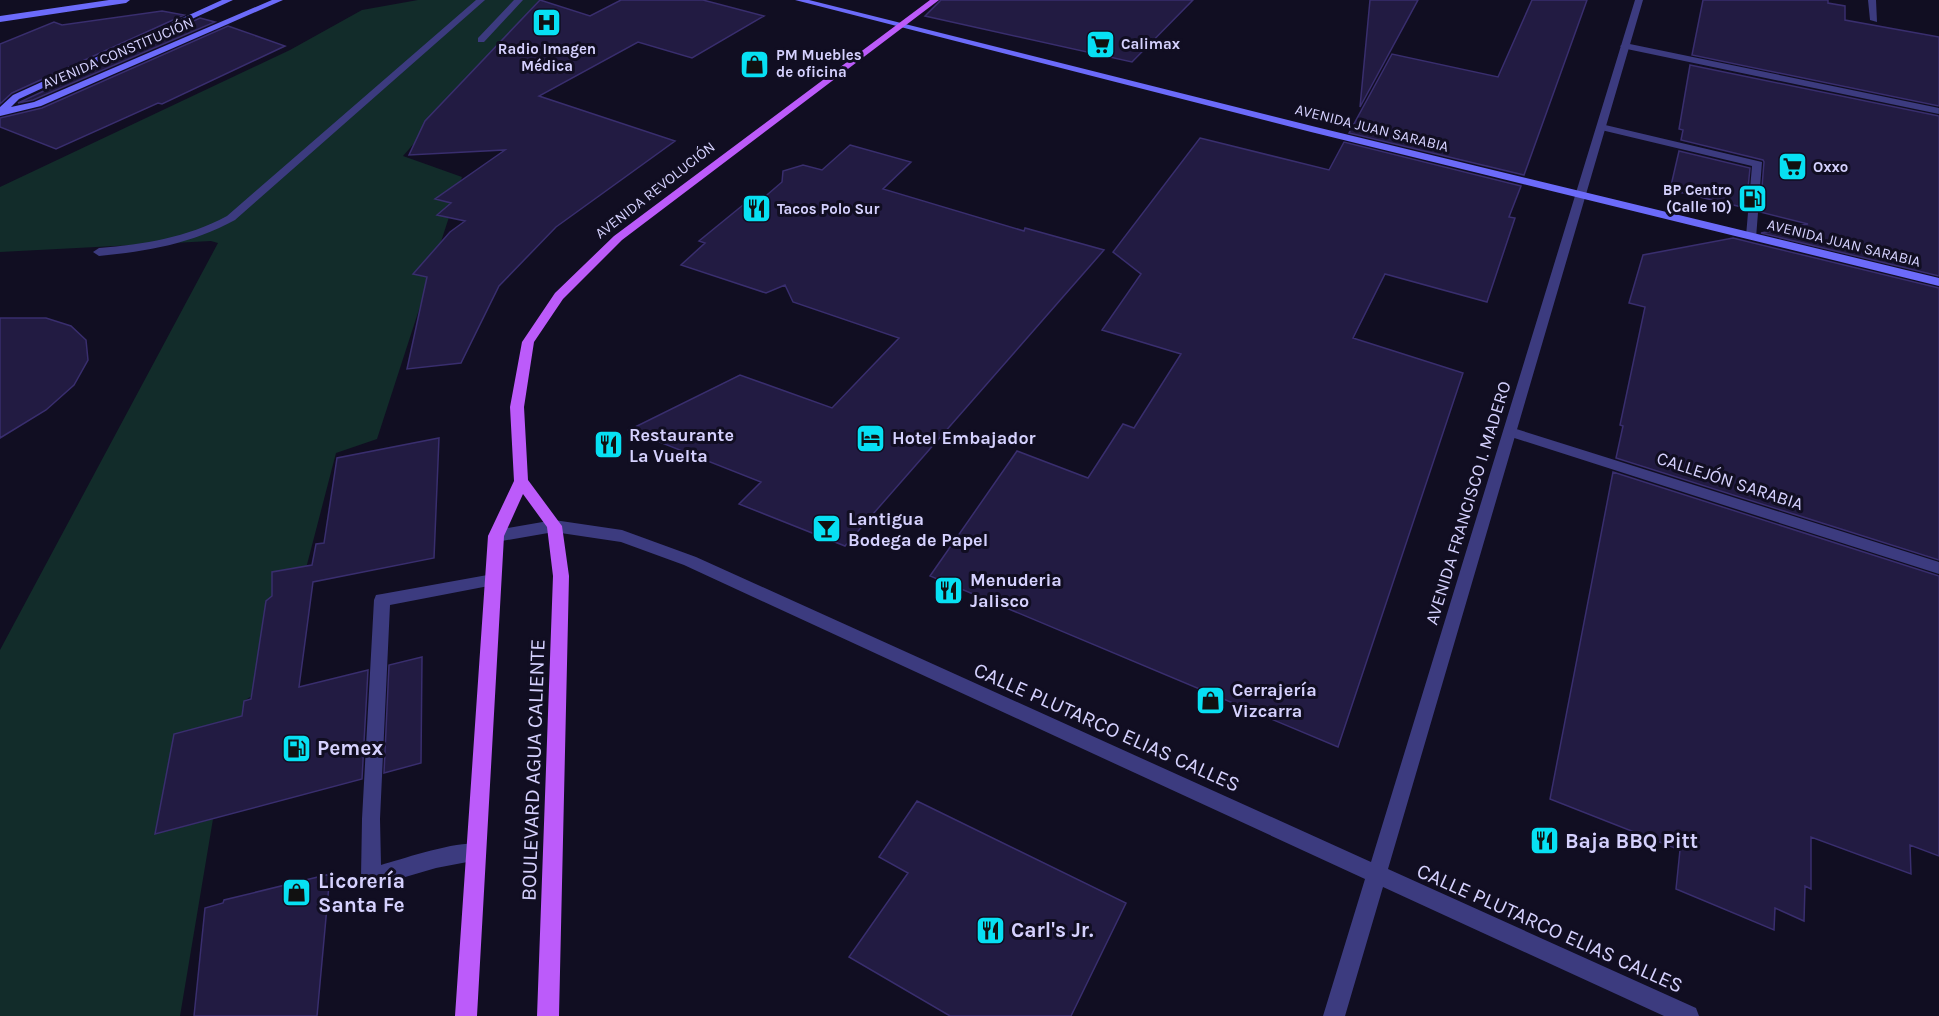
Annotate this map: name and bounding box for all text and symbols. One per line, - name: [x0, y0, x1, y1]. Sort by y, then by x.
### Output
- hospital icon: Radio Imagen Médica: [531, 6, 563, 38]
- street label: AVENIDA CONSTITUCIÓN: [40, 13, 196, 93]
- supermarket icon: Calimax: [1084, 28, 1116, 60]
- place label: Calimax: [1121, 35, 1181, 53]
- place label: Radio Imagen Médica: [498, 40, 596, 75]
- place label: PM Muebles de oficina: [776, 46, 862, 81]
- shop icon: PM Muebles de oficina: [739, 48, 771, 80]
- street label: AVENIDA JUAN SARABIA: [1293, 100, 1451, 156]
- street label: AVENIDA REVOLUCIÓN: [591, 138, 719, 242]
- supermarket icon: Oxxo: [1776, 151, 1808, 183]
- place label: Oxxo: [1813, 158, 1848, 176]
- place label: BP Centro (Calle 10): [1663, 181, 1732, 216]
- fuel station icon: BP Centro (Calle 10): [1737, 183, 1769, 215]
- restaurant icon: Tacos Polo Sur: [740, 193, 772, 225]
- place label: Tacos Polo Sur: [777, 200, 879, 218]
- street label: AVENIDA JUAN SARABIA: [1765, 215, 1923, 271]
- street label: AVENIDA FRANCISCO I. MADERO: [1420, 378, 1516, 628]
- hotel icon: Hotel Embajador: [855, 422, 887, 454]
- place label: Restaurante La Vuelta: [629, 424, 734, 467]
- place label: Hotel Embajador: [892, 427, 1036, 449]
- restaurant icon: Restaurante La Vuelta: [592, 429, 624, 461]
- street label: CALLEJÓN SARABIA: [1654, 446, 1806, 515]
- place label: Lantigua Bodega de Papel: [848, 508, 988, 551]
- bar icon: Lantigua Bodega de Papel: [811, 513, 843, 545]
- place label: Menuderia Jalisco: [970, 569, 1062, 612]
- restaurant icon: Menuderia Jalisco: [933, 574, 965, 606]
- street label: BOULEVARD AGUA CALIENTE: [516, 638, 550, 902]
- street label: CALLE PLUTARCO ELIAS CALLES: [970, 657, 1244, 797]
- place label: Cerrajería Vizcarra: [1232, 679, 1317, 722]
- shop icon: Cerrajería Vizcarra: [1195, 684, 1227, 716]
- fuel station icon: Pemex: [280, 732, 312, 764]
- place label: Pemex: [317, 736, 383, 760]
- restaurant icon: Baja BBQ Pitt: [1528, 825, 1560, 857]
- place label: Baja BBQ Pitt: [1565, 829, 1698, 853]
- street label: CALLE PLUTARCO ELIAS CALLES: [1413, 858, 1687, 998]
- place label: Licorería Santa Fe: [318, 869, 405, 917]
- shop icon: Licorería Santa Fe: [281, 877, 313, 909]
- restaurant icon: Carl's Jr.: [974, 914, 1006, 946]
- place label: Carl's Jr.: [1011, 918, 1093, 942]

